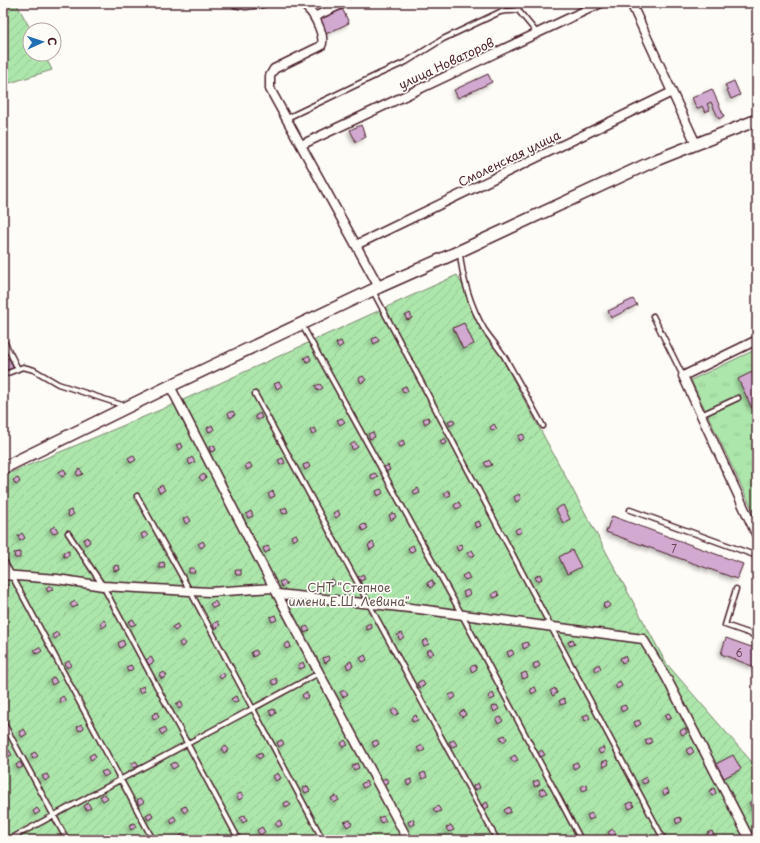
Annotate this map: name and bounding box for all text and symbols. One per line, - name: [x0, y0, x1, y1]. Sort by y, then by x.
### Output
- north arrow: [22, 22, 62, 62]
- street label: улица Новаторов: [395, 33, 497, 93]
- text: С: [44, 37, 61, 46]
- street label: Смоленская улица: [455, 125, 564, 191]
- house number: 7: [671, 541, 677, 556]
- park label: СНТ "Степное имени Е.Ш. Левина": [288, 578, 410, 610]
- house number: 6: [735, 645, 743, 660]

